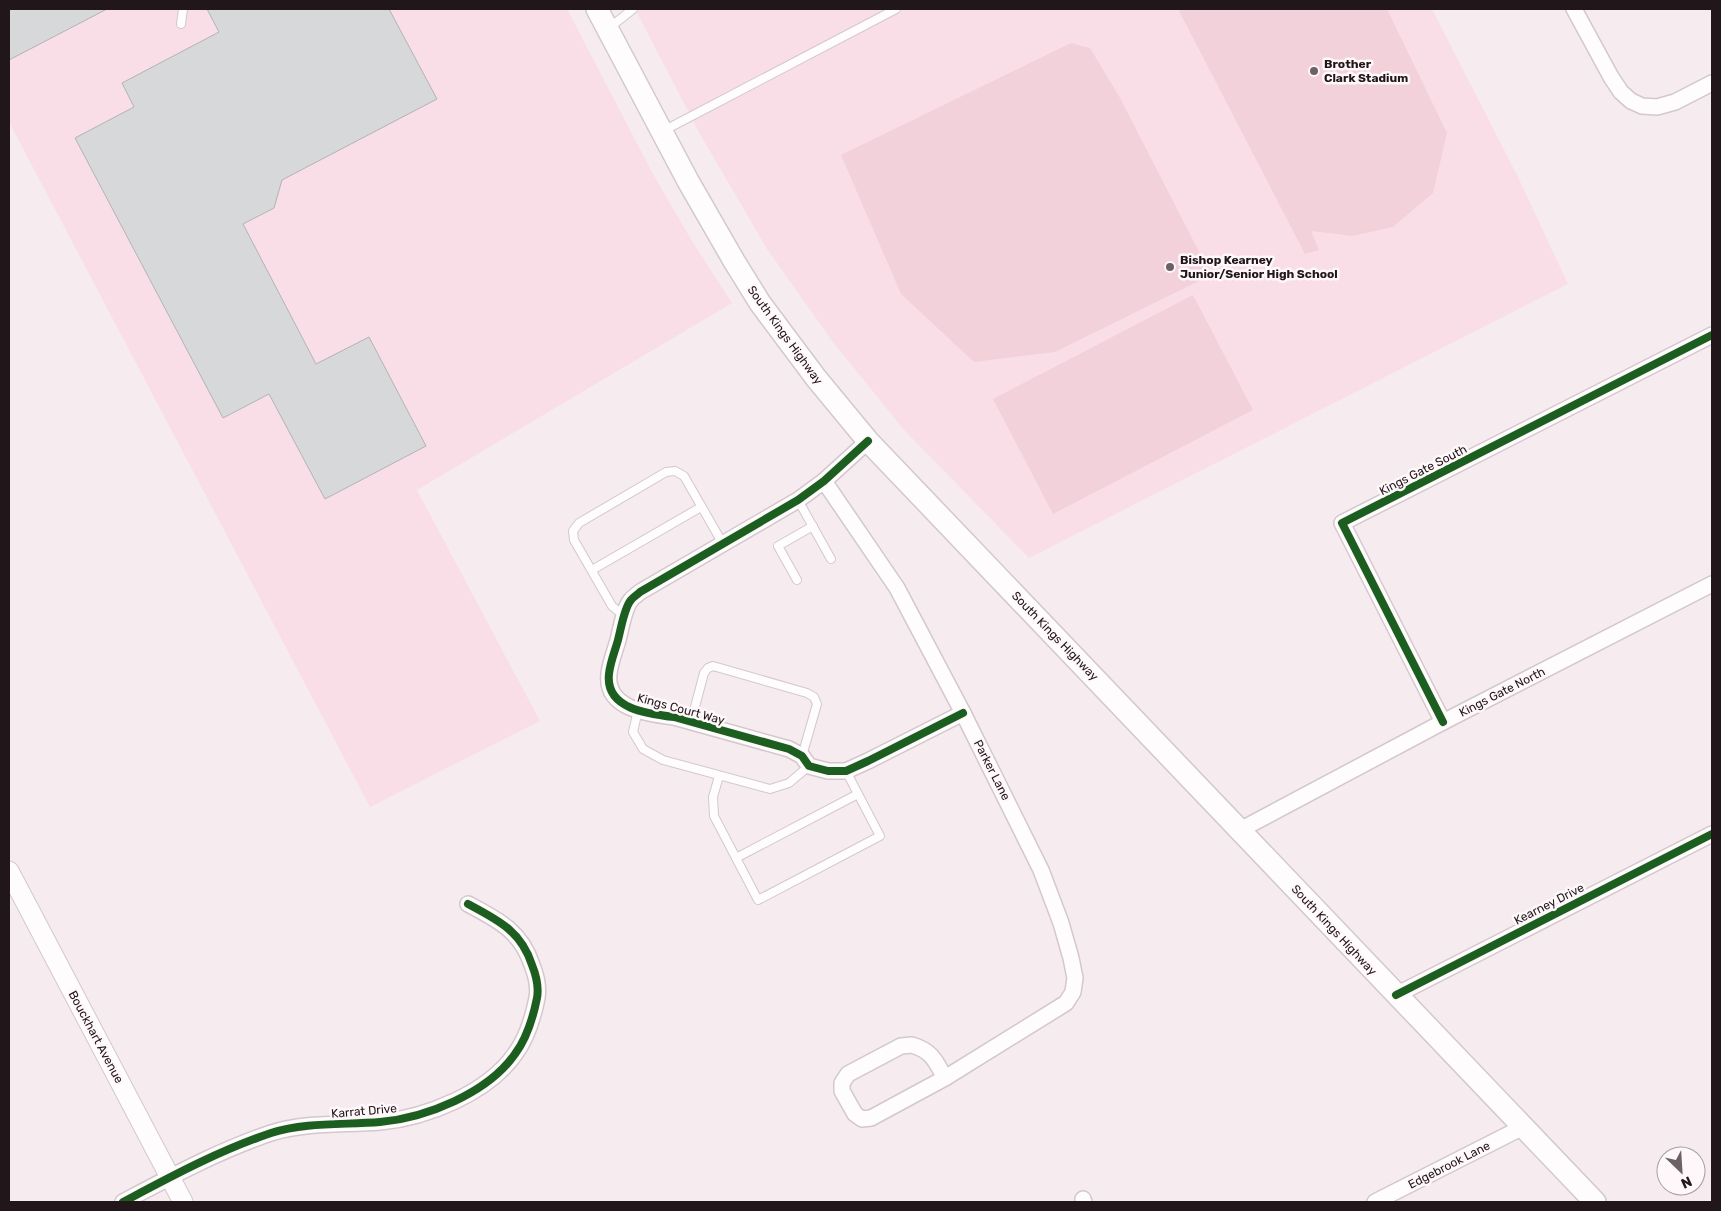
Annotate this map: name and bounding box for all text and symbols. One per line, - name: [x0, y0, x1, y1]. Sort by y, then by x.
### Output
- place label: Brother Clark Stadium: [1324, 57, 1408, 85]
- marker: Brother Clark Stadium: [1308, 65, 1320, 77]
- place label: Bishop Kearney Junior/Senior High School: [1180, 253, 1338, 281]
- marker: Bishop Kearney Junior/Senior High School: [1164, 261, 1176, 273]
- street label: South Kings Highway: [744, 283, 826, 387]
- street label: Kings Gate South: [1377, 442, 1469, 498]
- street label: South Kings Highway: [1009, 588, 1101, 684]
- street label: Kings Gate North: [1457, 664, 1547, 720]
- street label: Kings Court Way: [636, 691, 727, 728]
- street label: Parker Lane: [971, 737, 1013, 803]
- street label: Kearney Drive: [1512, 880, 1587, 928]
- street label: South Kings Highway: [1288, 882, 1380, 978]
- street label: Bouckhart Avenue: [66, 988, 126, 1086]
- street label: Karrat Drive: [331, 1101, 398, 1121]
- street label: Edgebrook Lane: [1406, 1138, 1493, 1192]
- north arrow: [1656, 1146, 1706, 1196]
- text: N: [1678, 1172, 1694, 1192]

